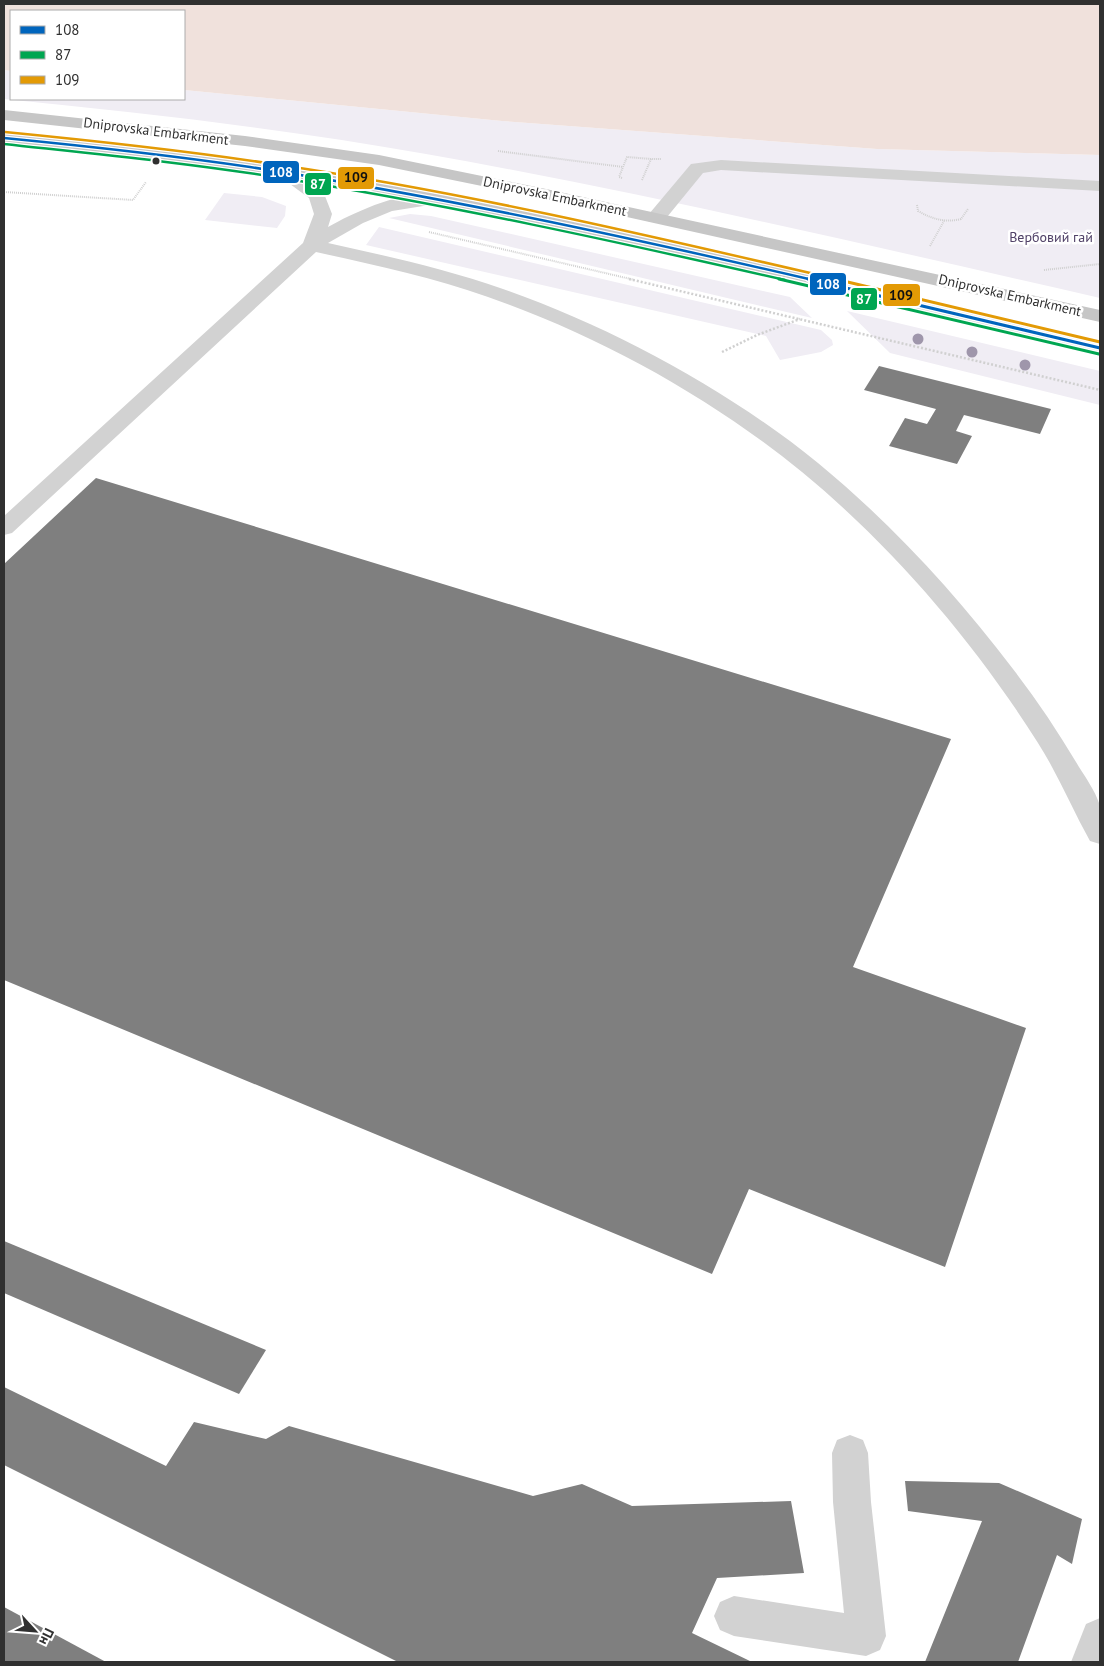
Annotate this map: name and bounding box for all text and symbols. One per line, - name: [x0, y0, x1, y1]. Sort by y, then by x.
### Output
- legend: [10, 10, 185, 100]
- text: 108: [55, 20, 80, 39]
- text: 87: [55, 45, 71, 64]
- text: 109: [55, 70, 80, 89]
- street label: Dniprovska Embarkment: [82, 113, 230, 149]
- unlabelled marker: [151, 156, 161, 166]
- line badge: 108: [262, 160, 300, 184]
- text: 108: [269, 163, 293, 181]
- line badge: 109: [337, 166, 375, 190]
- text: 109: [344, 168, 368, 186]
- line badge: 87: [304, 172, 332, 196]
- street label: Dniprovska Embarkment: [482, 172, 629, 220]
- text: 87: [310, 175, 326, 193]
- park label: Вербовий гай: [1009, 228, 1093, 246]
- street label: Dniprovska Embarkment: [937, 270, 1083, 320]
- line badge: 108: [809, 272, 847, 296]
- text: 108: [816, 275, 840, 293]
- line badge: 109: [882, 283, 921, 307]
- text: 109: [889, 286, 913, 304]
- line badge: 87: [850, 287, 878, 311]
- text: 87: [856, 290, 872, 308]
- north arrow: [10, 1606, 60, 1656]
- text: Пн: [35, 1625, 58, 1648]

